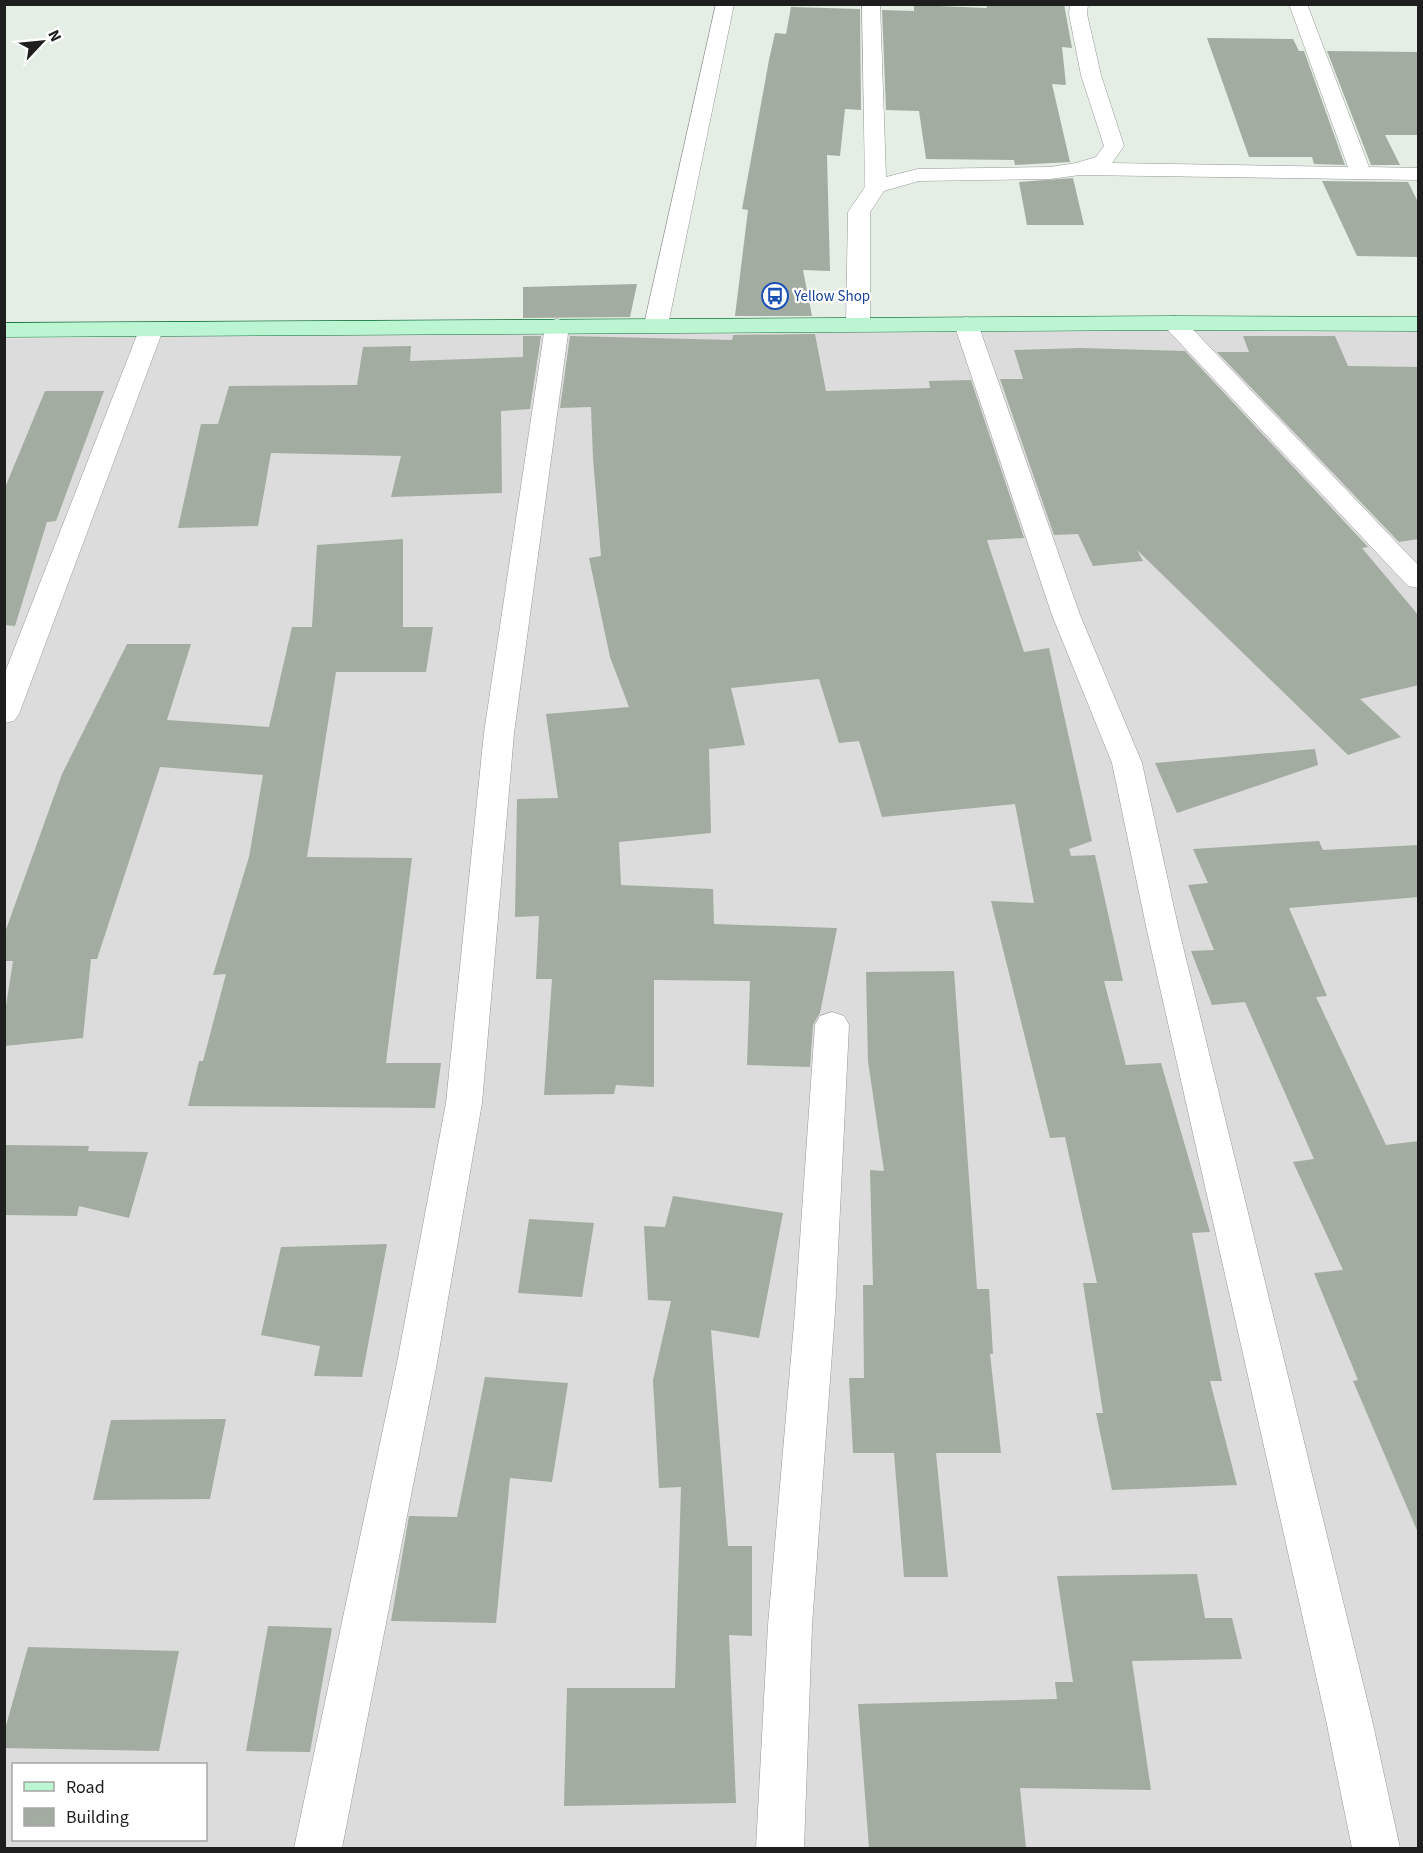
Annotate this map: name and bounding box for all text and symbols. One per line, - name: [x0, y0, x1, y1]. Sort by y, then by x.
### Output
- north arrow: [12, 12, 72, 72]
- text: N: [42, 26, 67, 45]
- bus stop icon: Yellow Shop: [760, 281, 790, 311]
- place label: Yellow Shop: [793, 286, 870, 307]
- legend: [12, 1763, 207, 1841]
- text: Road: [66, 1775, 105, 1800]
- text: Building: [66, 1805, 129, 1830]

